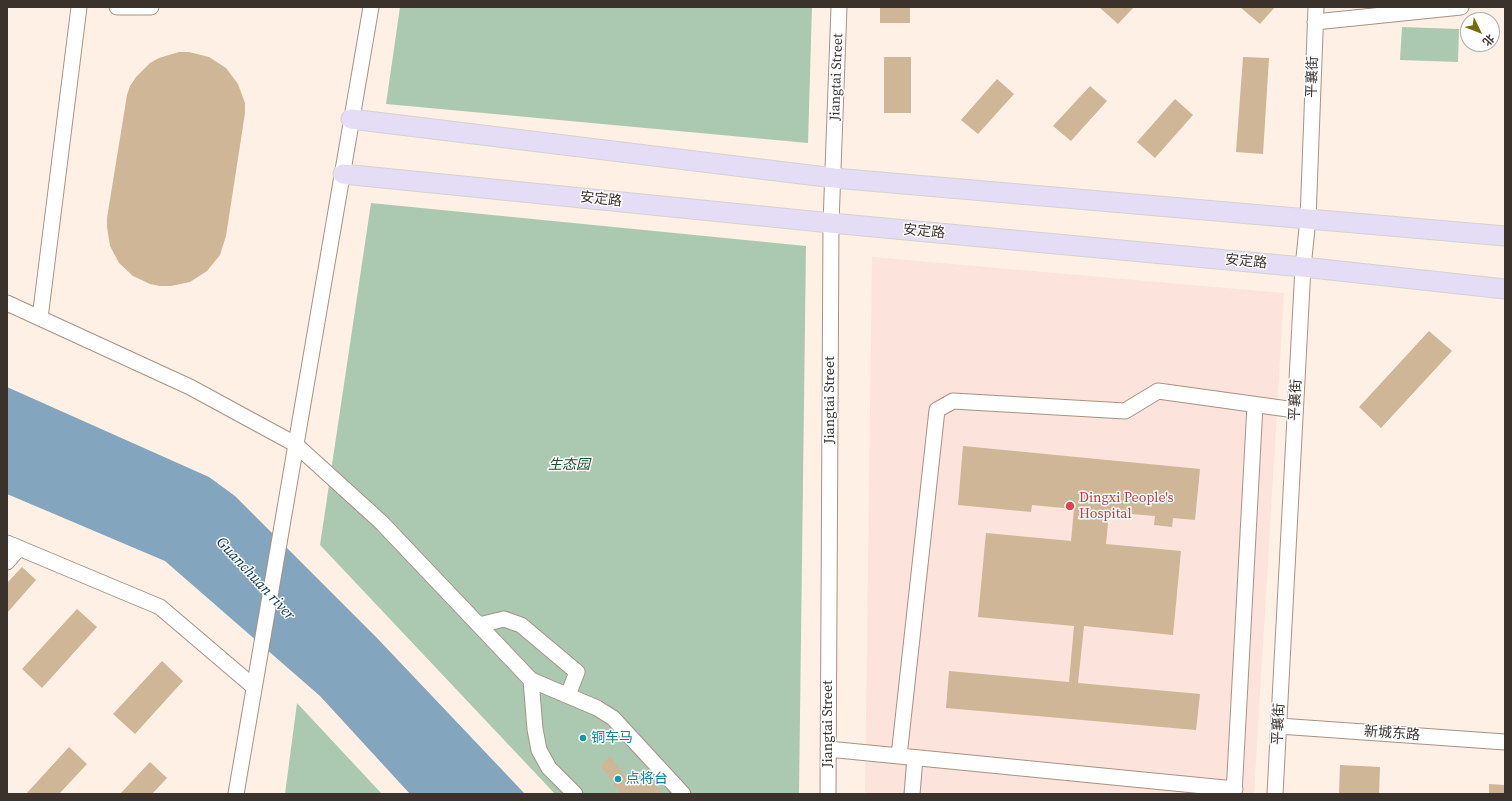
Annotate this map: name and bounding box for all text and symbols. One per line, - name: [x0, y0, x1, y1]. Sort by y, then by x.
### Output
- north arrow: [1460, 12, 1500, 52]
- text: 北: [1479, 31, 1498, 49]
- street label: Jiangtai Street: [827, 33, 847, 121]
- street label: 平襄街: [1304, 56, 1322, 98]
- street label: 安定路: [579, 189, 623, 211]
- street label: 安定路: [902, 222, 946, 242]
- street label: 安定路: [1224, 252, 1268, 272]
- street label: Jiangtai Street: [822, 356, 838, 444]
- street label: 平襄街: [1287, 379, 1305, 421]
- park label: 生态园: [548, 457, 590, 473]
- place label: Dingxi People's Hospital: [1079, 490, 1174, 522]
- marker: Dingxi People's Hospital: [1064, 500, 1076, 512]
- water label: Guanchuan river: [212, 534, 298, 624]
- street label: Jiangtai Street: [820, 680, 836, 768]
- street label: 平襄街: [1270, 703, 1288, 745]
- street label: 新城东路: [1363, 724, 1421, 744]
- place label: 铜车马: [591, 730, 633, 746]
- marker: 铜车马: [578, 733, 588, 743]
- place label: 点将台: [626, 771, 668, 787]
- marker: 点将台: [613, 774, 623, 784]

